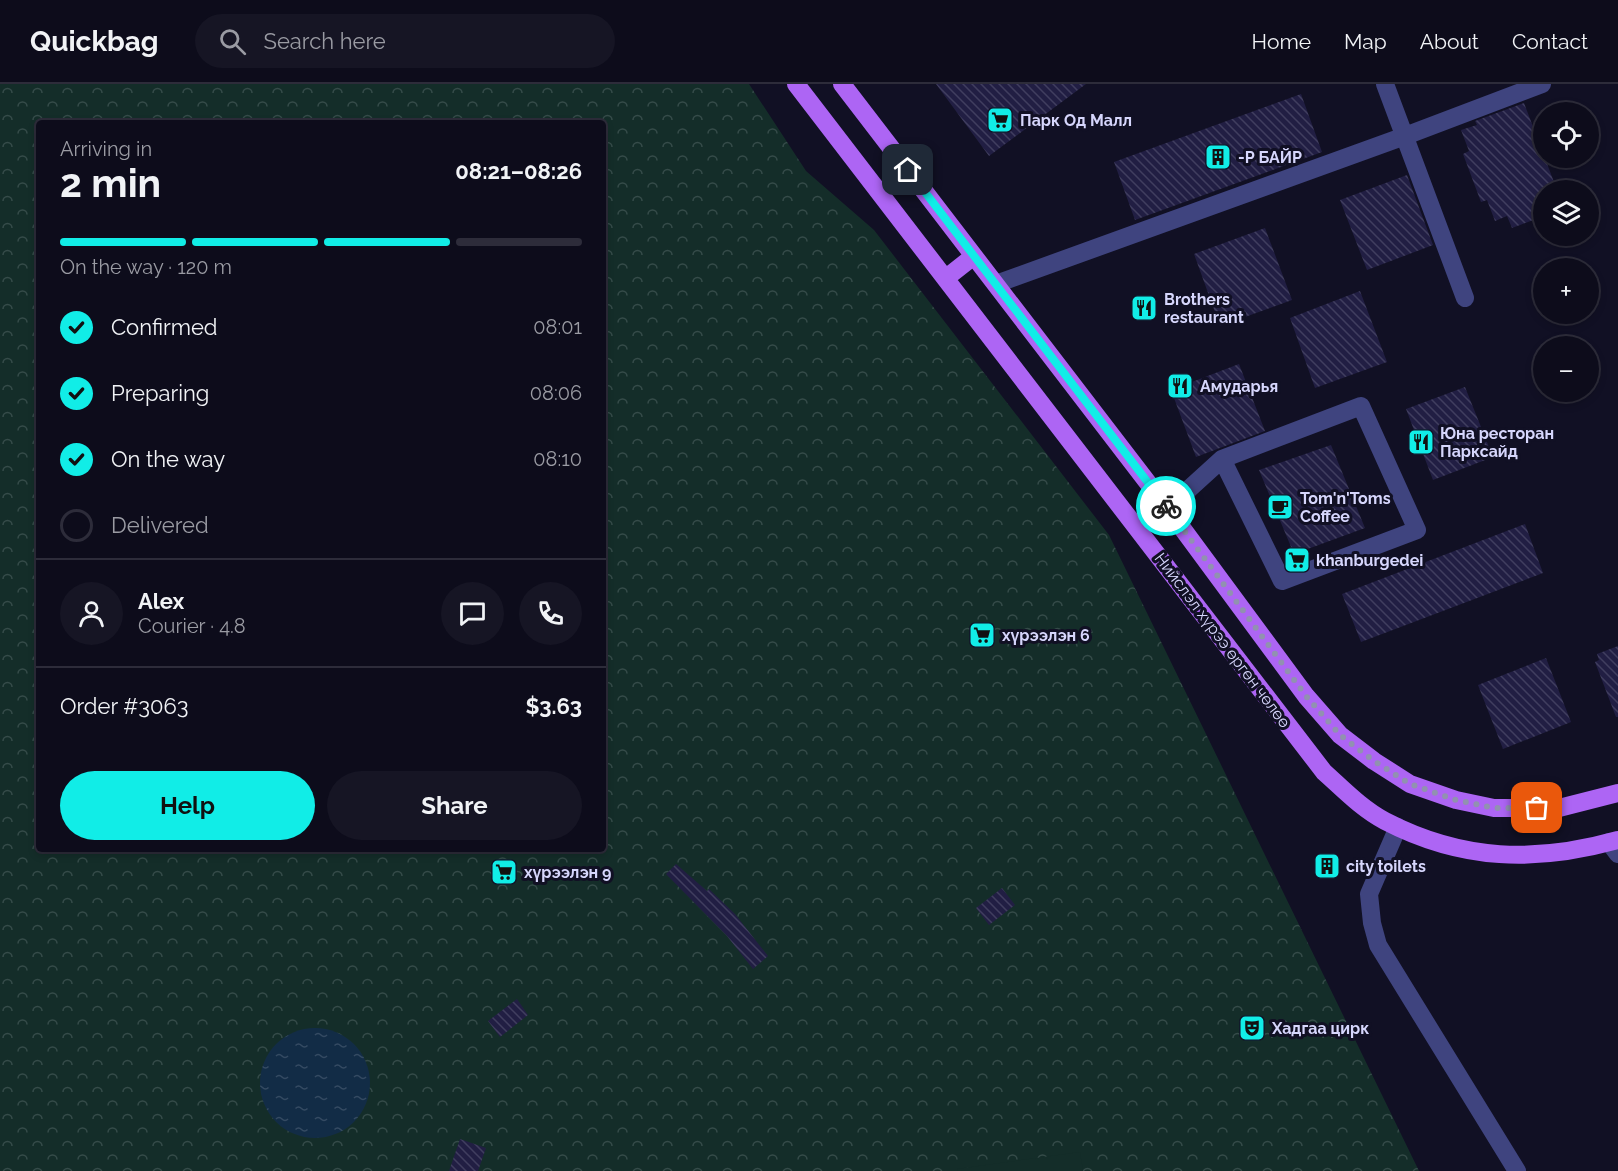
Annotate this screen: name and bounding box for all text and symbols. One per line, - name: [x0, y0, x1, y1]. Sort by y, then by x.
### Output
- search box: [195, 14, 615, 68]
- text: Quickbag: [30, 25, 159, 58]
- icon: search: [216, 25, 249, 58]
- text: Search here: [264, 28, 386, 54]
- text: Home: [1252, 29, 1311, 54]
- text: Map: [1344, 29, 1387, 54]
- text: About: [1420, 29, 1479, 54]
- text: Contact: [1512, 29, 1588, 54]
- map controls: [1533, 102, 1599, 402]
- button: locate: [1533, 102, 1599, 168]
- supermarket icon: Парк Од Малл: [985, 105, 1015, 135]
- place label: Парк Од Малл: [1020, 111, 1132, 130]
- text: Arriving in: [60, 137, 152, 161]
- building icon: -Р БАЙР: [1203, 142, 1233, 172]
- pin: [882, 144, 933, 195]
- place label: -Р БАЙР: [1238, 148, 1302, 167]
- icon: home: [891, 153, 924, 186]
- text: 08:21–08:26: [455, 158, 582, 184]
- text: 2 min: [60, 160, 161, 206]
- button: layers: [1533, 180, 1599, 246]
- text: On the way · 120 m: [60, 255, 232, 279]
- button: +: [1533, 258, 1599, 324]
- place label: Brothers restaurant: [1164, 290, 1244, 327]
- restaurant icon: Brothers restaurant: [1129, 293, 1159, 323]
- icon: check: [60, 311, 93, 344]
- text: Confirmed: [111, 314, 218, 340]
- text: 08:01: [533, 315, 582, 339]
- button: −: [1533, 336, 1599, 402]
- restaurant icon: Амударья: [1165, 371, 1195, 401]
- icon: check: [60, 377, 93, 410]
- place label: Амударья: [1200, 377, 1278, 396]
- text: Preparing: [111, 380, 209, 406]
- text: 08:06: [530, 381, 582, 405]
- place label: Юна ресторан Парксайд: [1440, 424, 1554, 461]
- restaurant icon: Юна ресторан Парксайд: [1406, 427, 1436, 457]
- icon: check: [60, 443, 93, 476]
- text: On the way: [111, 446, 225, 472]
- text: 08:10: [533, 447, 582, 471]
- courier: [1136, 476, 1196, 536]
- place label: Tom'n'Toms Coffee: [1300, 489, 1391, 526]
- icon: bike: [1150, 490, 1183, 523]
- cafe icon: Tom'n'Toms Coffee: [1265, 492, 1295, 522]
- text: Delivered: [111, 512, 209, 538]
- supermarket icon: khanburgedei: [1282, 545, 1312, 575]
- street label: Нийслэл хүрээ өргөн чөлөө: [1151, 549, 1295, 731]
- place label: khanburgedei: [1316, 551, 1423, 570]
- button: person: [60, 582, 123, 645]
- button: chat: [441, 582, 504, 645]
- button: phone: [519, 582, 582, 645]
- text: Alex: [138, 588, 184, 614]
- text: Courier · 4.8: [138, 614, 246, 638]
- supermarket icon: хүрээлэн 6: [967, 620, 997, 650]
- place label: хүрээлэн 6: [1002, 626, 1090, 645]
- text: Order #3063: [60, 693, 188, 719]
- text: $3.63: [525, 693, 582, 719]
- button: Help: [60, 771, 315, 840]
- button: Share: [327, 771, 582, 840]
- pin: [1511, 782, 1562, 833]
- icon: bag: [1520, 791, 1553, 824]
- building icon: city toilets: [1312, 851, 1342, 881]
- supermarket icon: хүрээлэн 9: [489, 857, 519, 887]
- place label: city toilets: [1346, 857, 1426, 876]
- place label: хүрээлэн 9: [524, 863, 612, 882]
- theatre icon: Хадгаа цирк: [1237, 1013, 1267, 1043]
- place label: Хадгаа цирк: [1271, 1019, 1369, 1038]

